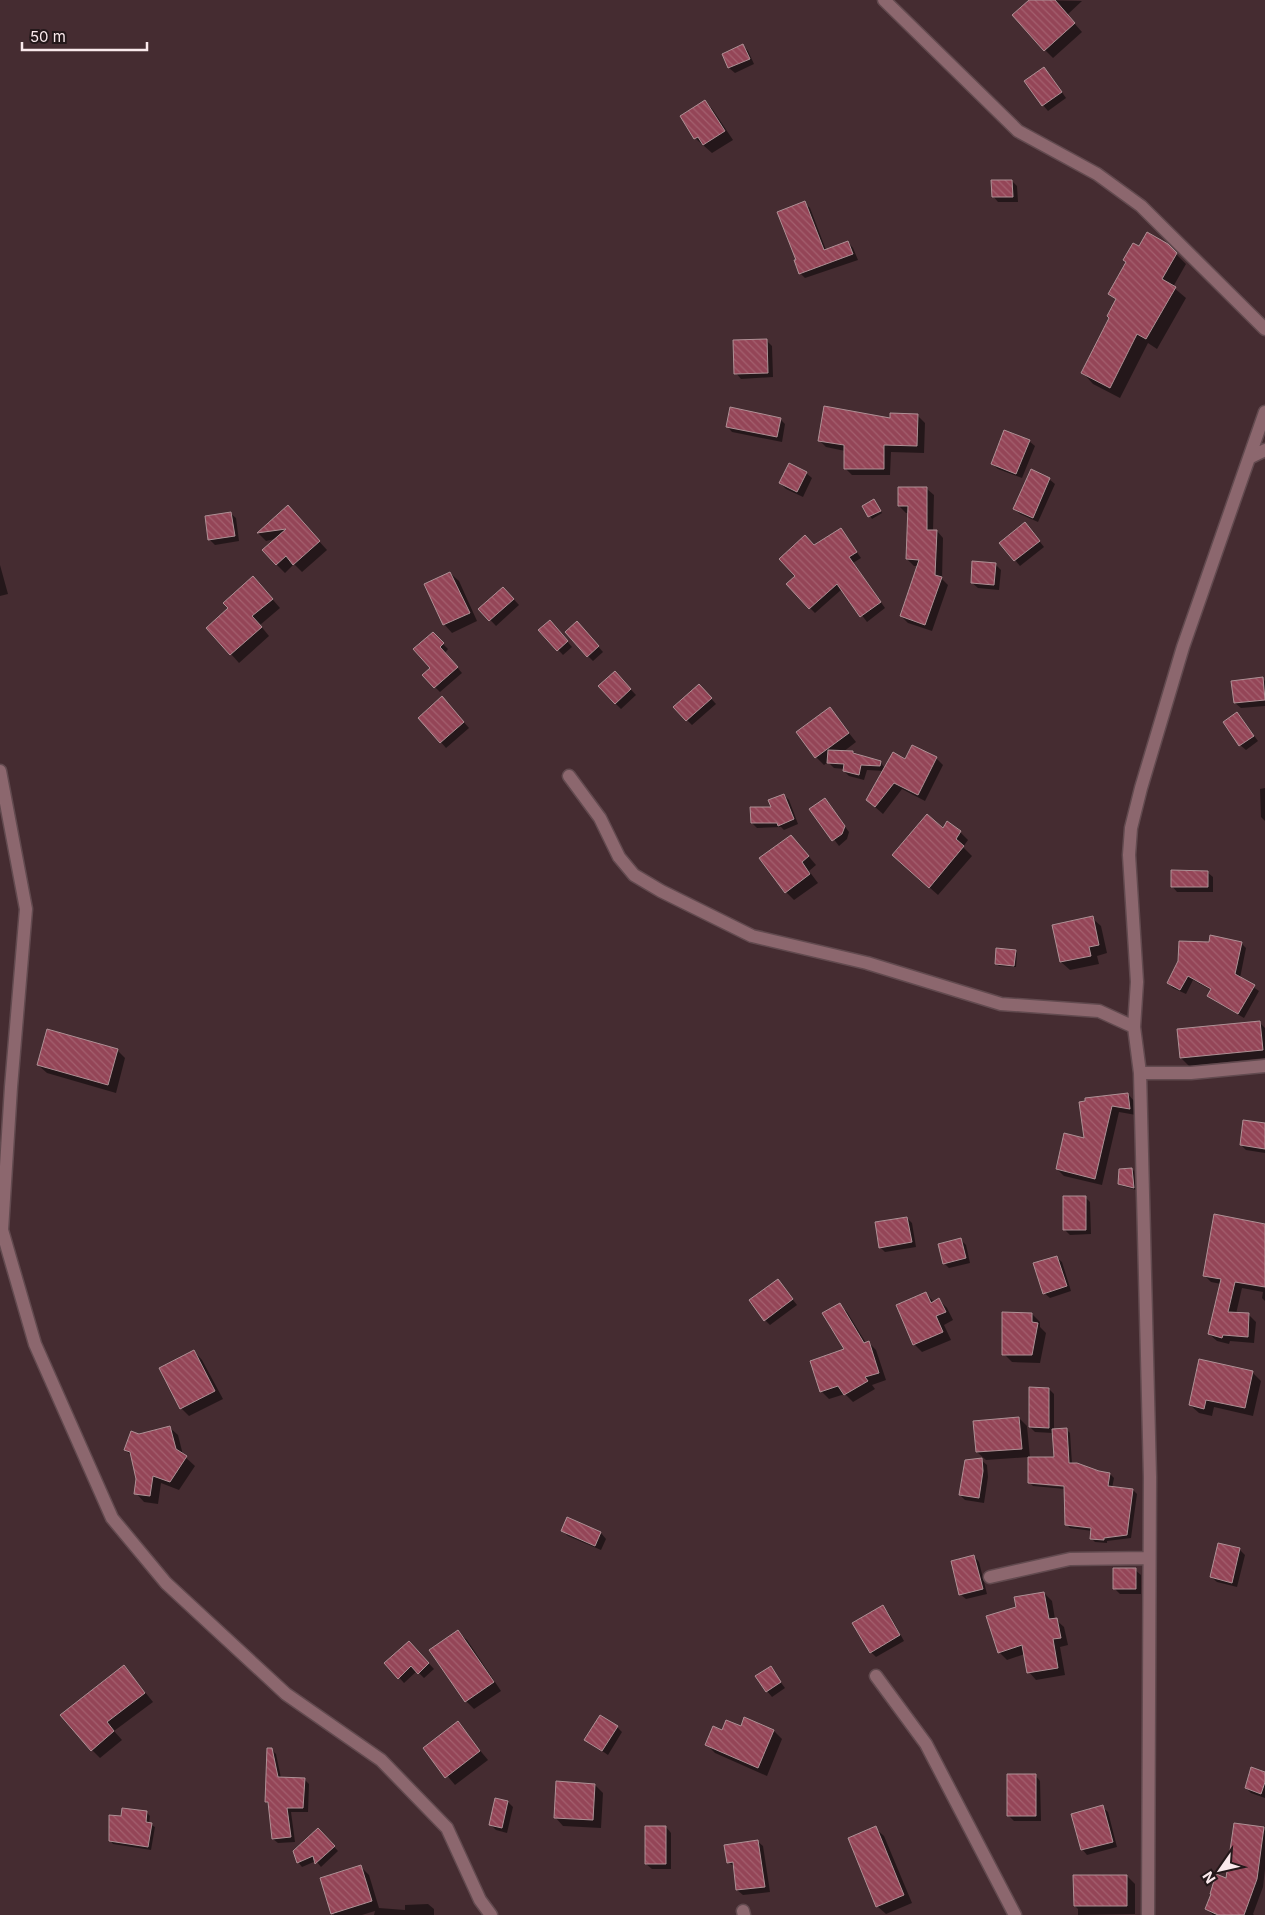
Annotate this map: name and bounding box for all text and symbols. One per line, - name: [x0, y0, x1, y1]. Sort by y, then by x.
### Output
- scale bar: [22, 20, 148, 52]
- text: 50 m: [30, 27, 66, 46]
- north arrow: [1195, 1845, 1245, 1895]
- text: N: [1199, 1868, 1219, 1887]

